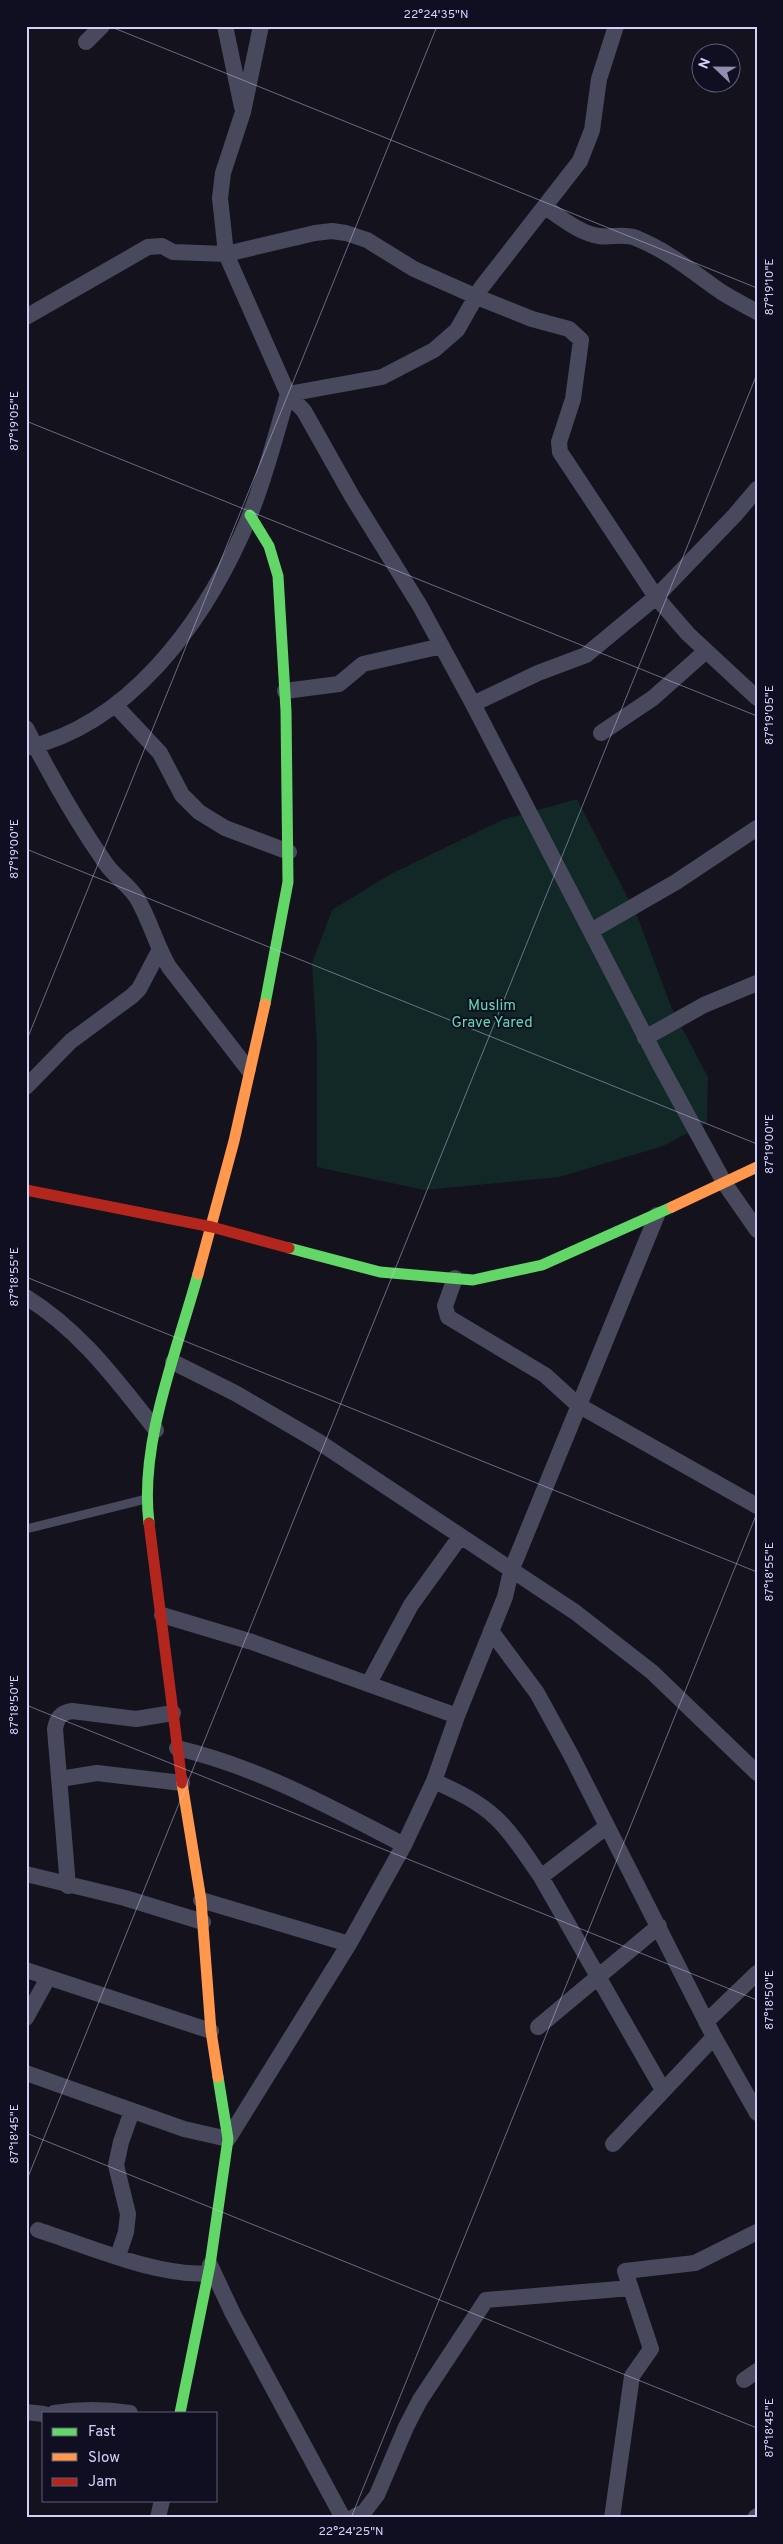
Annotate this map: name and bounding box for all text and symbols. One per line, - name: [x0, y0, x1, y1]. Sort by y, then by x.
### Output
- text: 22°24'35"N: [404, 7, 468, 23]
- north arrow: [690, 42, 740, 92]
- text: N: [696, 56, 715, 72]
- text: 87°19'10"E: [762, 259, 778, 315]
- text: 87°19'05"E: [7, 391, 23, 451]
- text: 87°19'05"E: [762, 685, 778, 745]
- text: 87°19'00"E: [7, 819, 23, 879]
- park label: Muslim Grave Yared: [451, 997, 533, 1033]
- text: 87°19'00"E: [762, 1114, 778, 1174]
- text: 87°18'55"E: [7, 1247, 23, 1307]
- text: 87°18'55"E: [762, 1542, 778, 1602]
- text: 87°18'50"E: [7, 1675, 23, 1735]
- text: 87°18'50"E: [762, 1970, 778, 2030]
- text: 87°18'45"E: [7, 2104, 23, 2164]
- text: 87°18'45"E: [762, 2398, 778, 2458]
- legend: [42, 2412, 218, 2502]
- text: Fast: [88, 2423, 116, 2442]
- text: Slow: [88, 2449, 120, 2468]
- text: Jam: [88, 2473, 117, 2492]
- text: 22°24'25"N: [319, 2524, 383, 2540]

